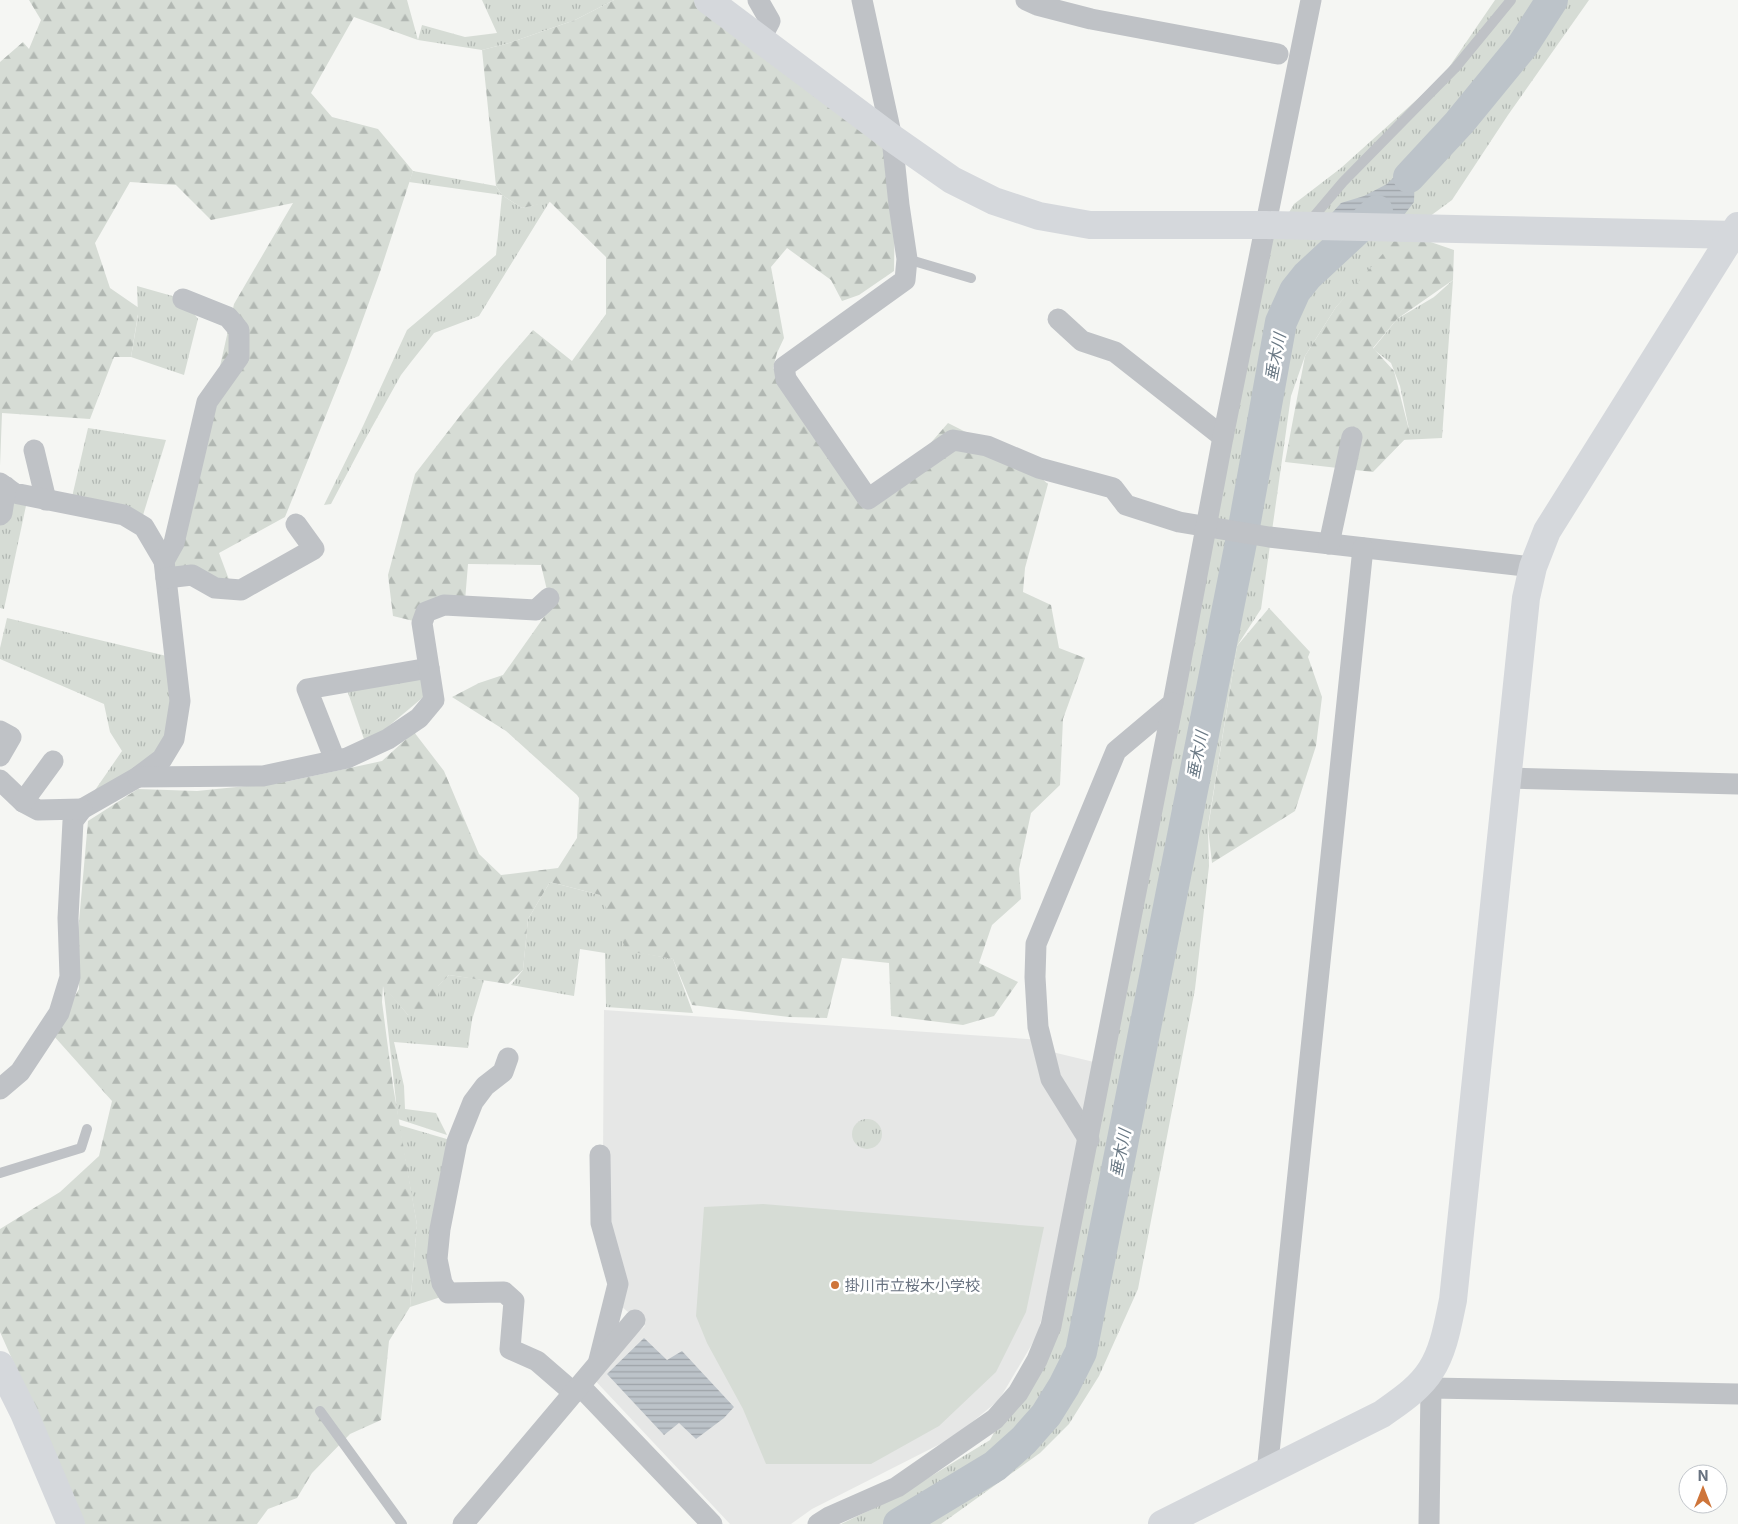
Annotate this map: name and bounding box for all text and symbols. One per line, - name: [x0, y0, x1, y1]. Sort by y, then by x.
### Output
- water label: 垂木川: [1261, 330, 1290, 382]
- water label: 垂木川: [1183, 728, 1212, 780]
- water label: 垂木川: [1106, 1126, 1135, 1178]
- place label: 掛川市立桜木小学校: [845, 1276, 980, 1295]
- marker: 掛川市立桜木小学校: [829, 1279, 841, 1291]
- north arrow: [1678, 1464, 1728, 1514]
- text: N: [1698, 1467, 1708, 1484]

